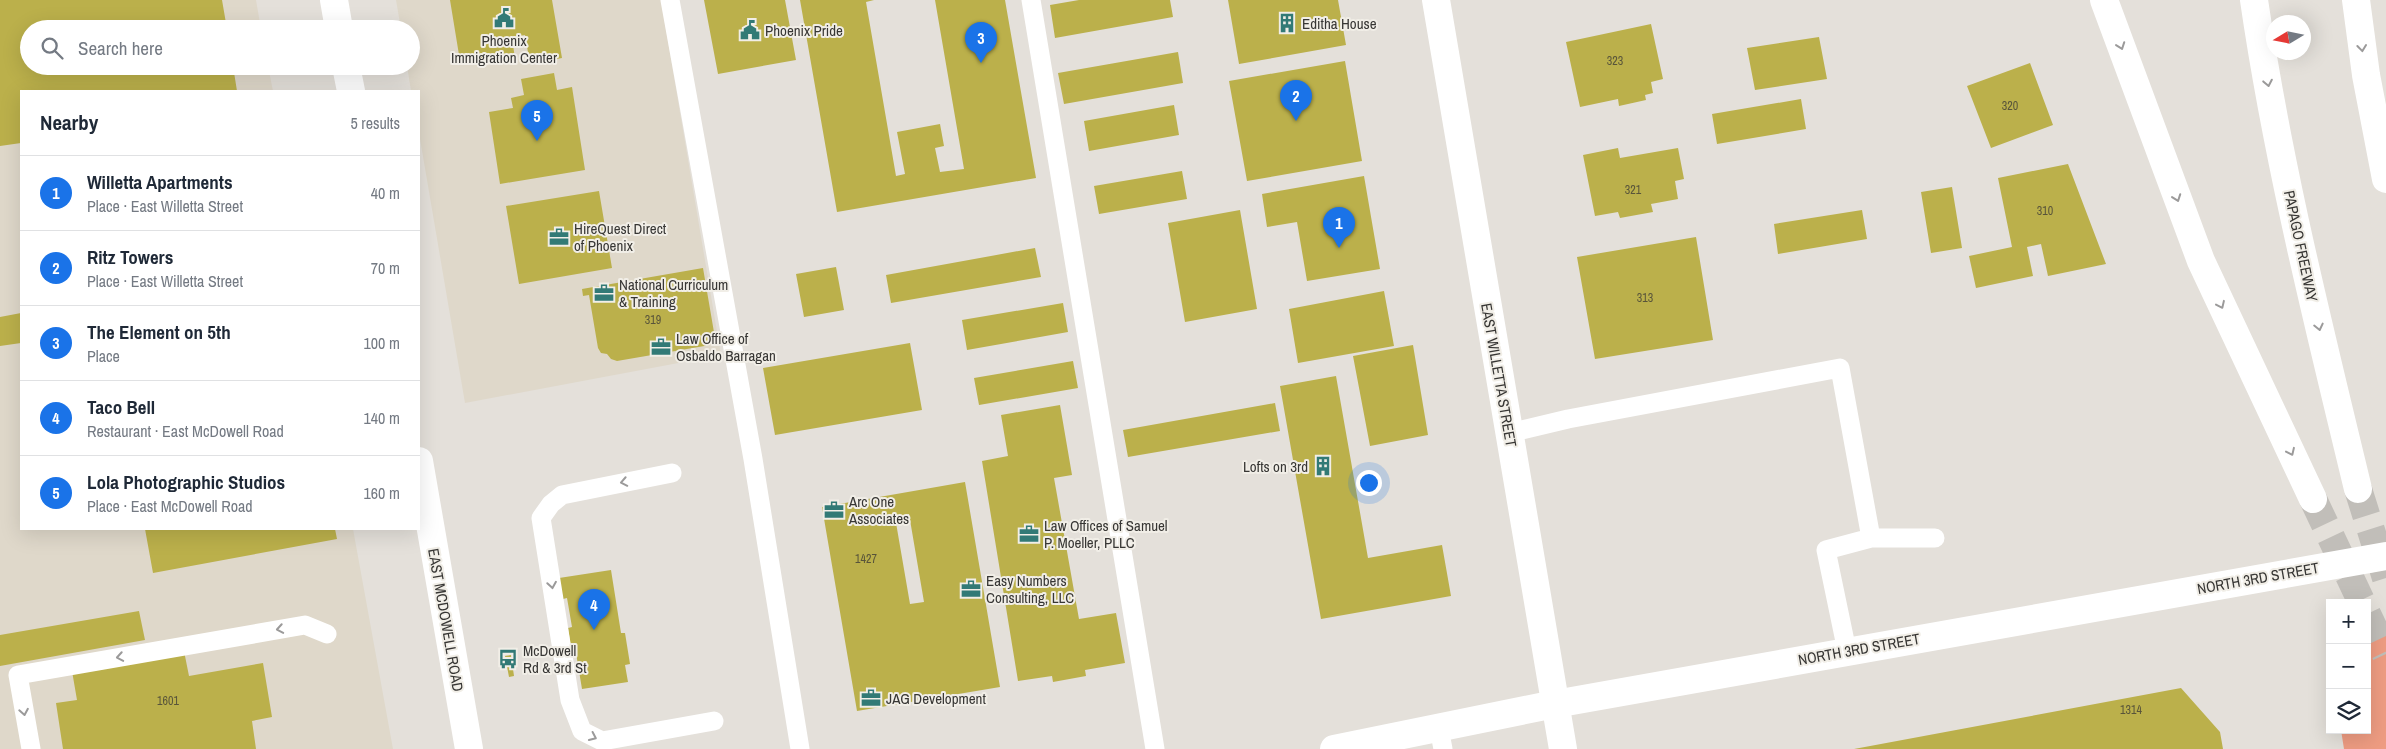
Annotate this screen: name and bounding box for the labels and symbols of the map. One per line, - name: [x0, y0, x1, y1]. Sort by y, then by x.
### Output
- public building icon: Phoenix Immigration Center: [493, 7, 515, 29]
- building icon: Editha House: [1276, 12, 1298, 34]
- place label: Editha House: [1302, 13, 1377, 34]
- north arrow: [2266, 15, 2311, 60]
- public building icon: Phoenix Pride: [739, 19, 761, 41]
- place label: Phoenix Pride: [765, 20, 843, 41]
- pin: 3: [965, 22, 997, 63]
- place label: Phoenix Immigration Center: [451, 30, 557, 68]
- one-way arrow: [2115, 41, 2125, 50]
- one-way arrow: [2356, 45, 2367, 53]
- house number: 323: [1607, 53, 1623, 69]
- one-way arrow: [2262, 78, 2272, 87]
- pin: 2: [1280, 80, 1312, 121]
- house number: 320: [2002, 98, 2018, 114]
- pin: 5: [521, 100, 553, 141]
- house number: 321: [1625, 182, 1642, 198]
- street label: PAPAGO FREEWAY: [2279, 189, 2323, 304]
- one-way arrow: [2171, 193, 2181, 202]
- house number: 310: [2037, 203, 2053, 219]
- pin: 1: [1323, 207, 1355, 248]
- place label: HireQuest Direct of Phoenix: [574, 218, 667, 256]
- office icon: HireQuest Direct of Phoenix: [548, 226, 570, 248]
- place label: National Curriculum & Training: [619, 274, 728, 312]
- office icon: National Curriculum & Training: [593, 282, 615, 304]
- house number: 313: [1637, 290, 1653, 306]
- one-way arrow: [2215, 300, 2225, 309]
- street label: EAST WILLETTA STREET: [1476, 301, 1522, 449]
- house number: 319: [645, 312, 661, 328]
- one-way arrow: [2313, 323, 2324, 332]
- place label: Law Office of Osbaldo Barragan: [676, 328, 776, 366]
- office icon: Law Office of Osbaldo Barragan: [650, 336, 672, 358]
- one-way arrow: [2285, 447, 2295, 456]
- building icon: Lofts on 3rd: [1312, 455, 1334, 477]
- place label: Lofts on 3rd: [1243, 456, 1308, 477]
- your location: [1356, 470, 1382, 496]
- one-way arrow: [620, 476, 629, 487]
- place label: Arc One Associates: [848, 491, 909, 529]
- office icon: Arc One Associates: [823, 499, 845, 521]
- place label: Law Offices of Samuel P. Moeller, PLLC: [1044, 515, 1168, 553]
- office icon: Law Offices of Samuel P. Moeller, PLLC: [1018, 523, 1040, 545]
- street label: EAST MCDOWELL ROAD: [423, 547, 469, 693]
- house number: 1427: [855, 551, 877, 567]
- street label: NORTH 3RD STREET: [2195, 557, 2321, 599]
- place label: Easy Numbers Consulting, LLC: [986, 570, 1074, 608]
- office icon: Easy Numbers Consulting, LLC: [960, 578, 982, 600]
- one-way arrow: [546, 580, 556, 589]
- pin: 4: [578, 589, 610, 630]
- one-way arrow: [276, 624, 285, 634]
- street label: NORTH 3RD STREET: [1796, 628, 1922, 670]
- place label: McDowell Rd & 3rd St: [523, 640, 587, 678]
- bus stop icon: McDowell Rd & 3rd St: [497, 648, 519, 670]
- one-way arrow: [116, 652, 125, 662]
- office icon: JAG Development: [860, 687, 882, 709]
- place label: JAG Development: [886, 688, 986, 709]
- house number: 1601: [157, 693, 179, 709]
- house number: 1314: [2120, 702, 2142, 718]
- one-way arrow: [19, 708, 29, 716]
- one-way arrow: [588, 730, 597, 741]

